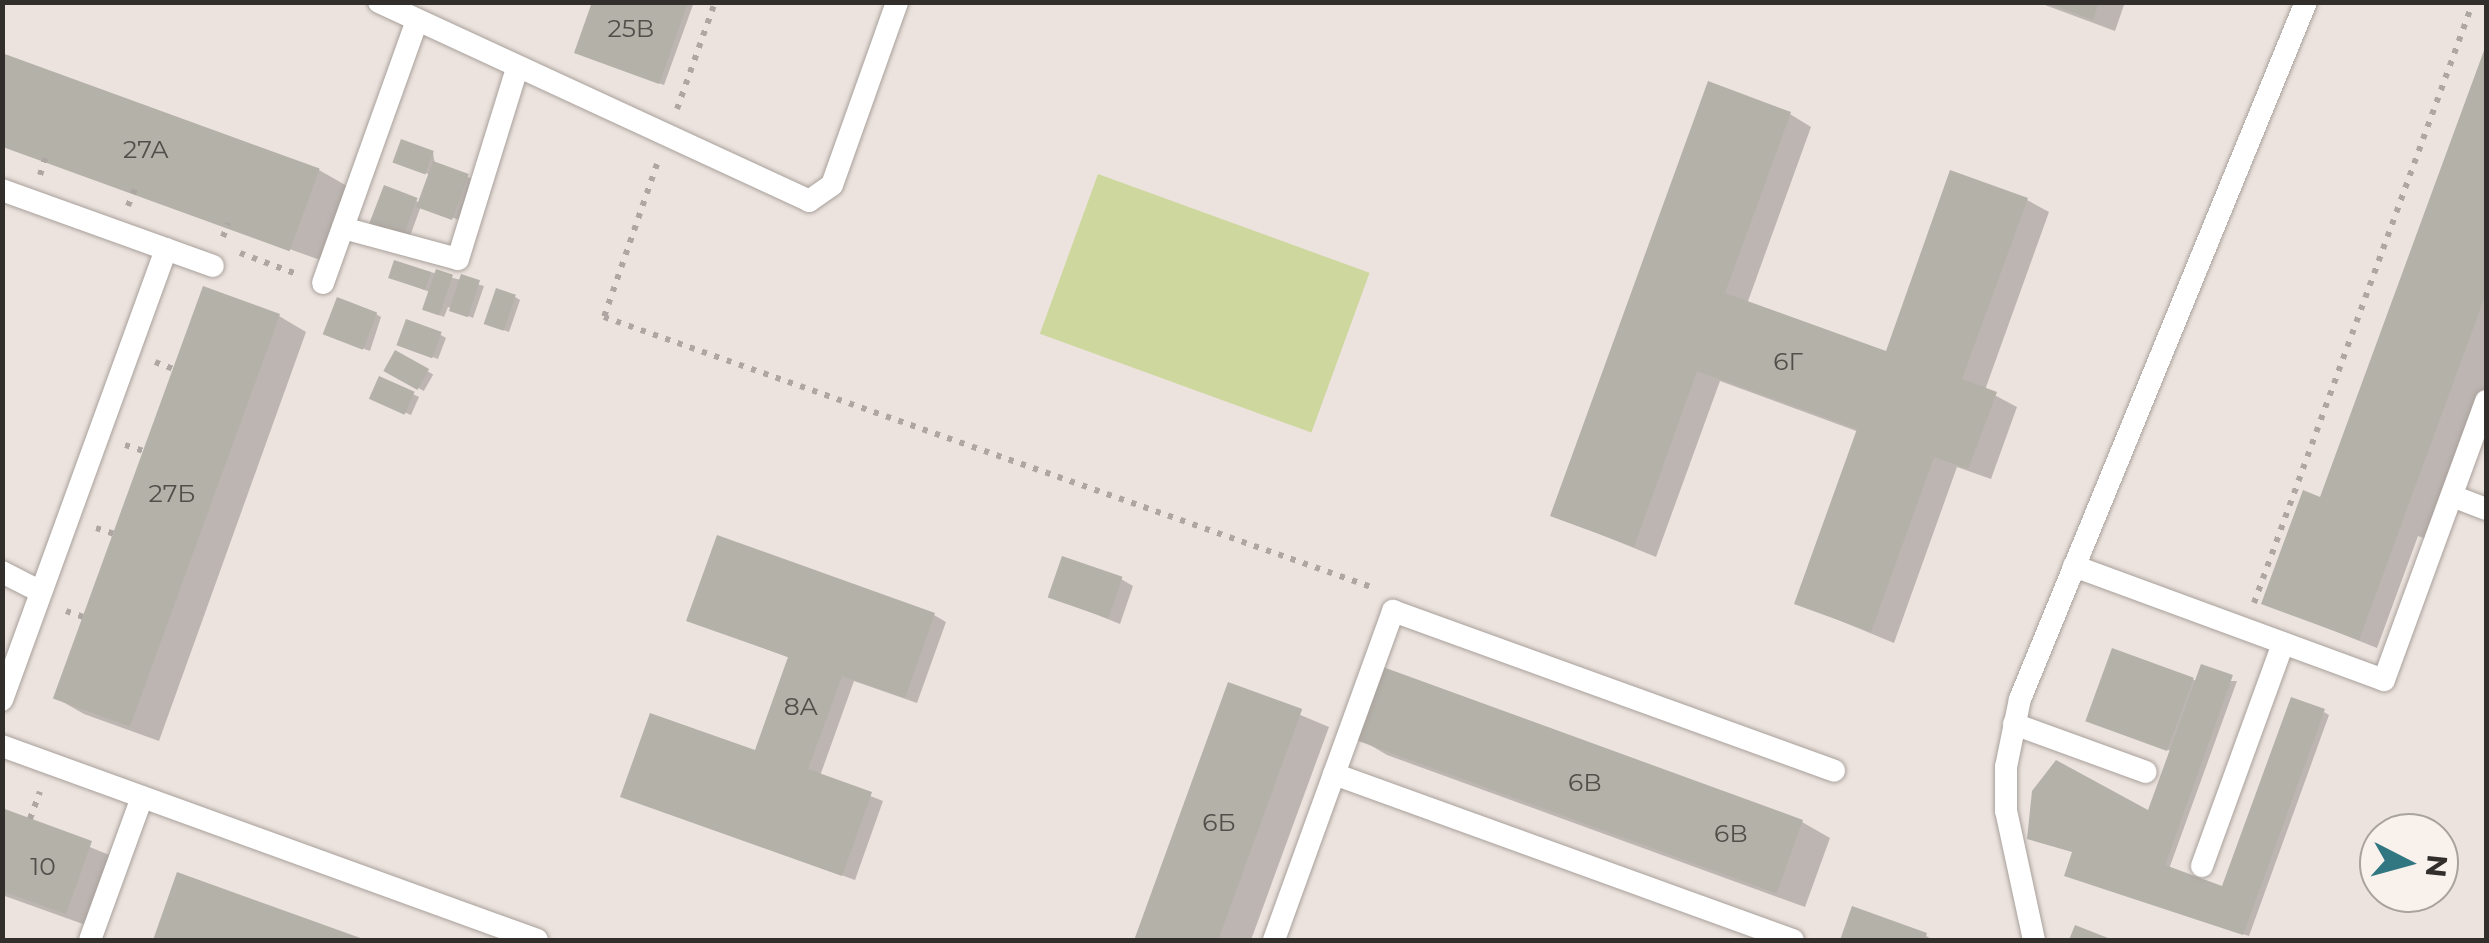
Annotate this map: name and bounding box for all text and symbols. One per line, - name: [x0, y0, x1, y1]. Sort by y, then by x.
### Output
- house number: 25В: [607, 13, 655, 43]
- house number: 27А: [123, 134, 169, 164]
- house number: 6Г: [1773, 346, 1803, 376]
- house number: 27Б: [148, 478, 196, 508]
- house number: 8А: [784, 691, 818, 721]
- house number: 6В: [1568, 767, 1602, 797]
- house number: 6Б: [1202, 807, 1236, 837]
- north arrow: [2359, 813, 2459, 913]
- house number: 6В: [1714, 818, 1748, 848]
- house number: 10: [30, 851, 56, 881]
- text: N: [2419, 853, 2455, 879]

